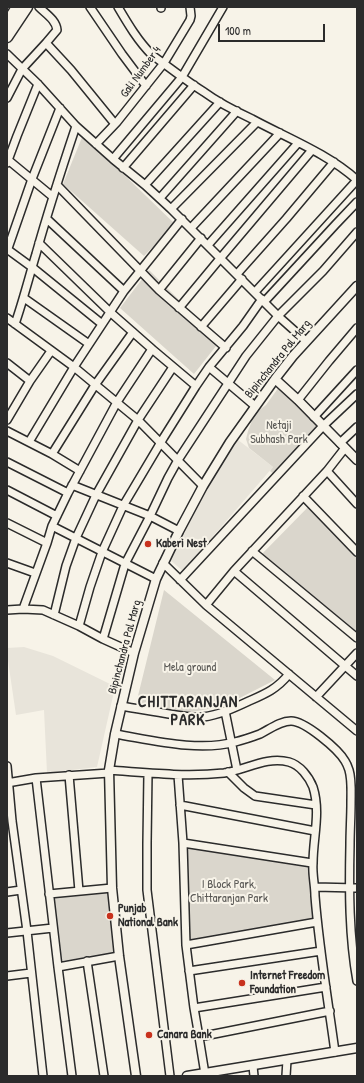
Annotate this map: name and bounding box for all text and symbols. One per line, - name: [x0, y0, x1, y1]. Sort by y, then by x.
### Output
- scale bar: [220, 16, 327, 42]
- text: 100 m: [225, 22, 251, 39]
- street label: Gali Number 4: [118, 43, 164, 101]
- street label: Bipinchandra Pal Marg: [242, 317, 314, 401]
- park label: Netaji Subhash Park: [250, 419, 308, 447]
- place label: Kaberi Nest: [156, 537, 207, 551]
- marker: Kaberi Nest: [143, 539, 153, 549]
- street label: Bipinchandra Pal Marg: [106, 598, 144, 696]
- park label: Mela ground: [164, 661, 216, 675]
- district label: CHITTARANJAN PARK: [138, 693, 238, 731]
- park label: I Block Park, Chittaranjan Park: [190, 878, 268, 906]
- place label: Punjab National Bank: [118, 902, 178, 930]
- marker: Punjab National Bank: [105, 911, 115, 921]
- place label: Internet Freedom Foundation: [250, 969, 325, 997]
- marker: Internet Freedom Foundation: [237, 978, 247, 988]
- place label: Canara Bank: [157, 1028, 212, 1042]
- marker: Canara Bank: [144, 1030, 154, 1040]

